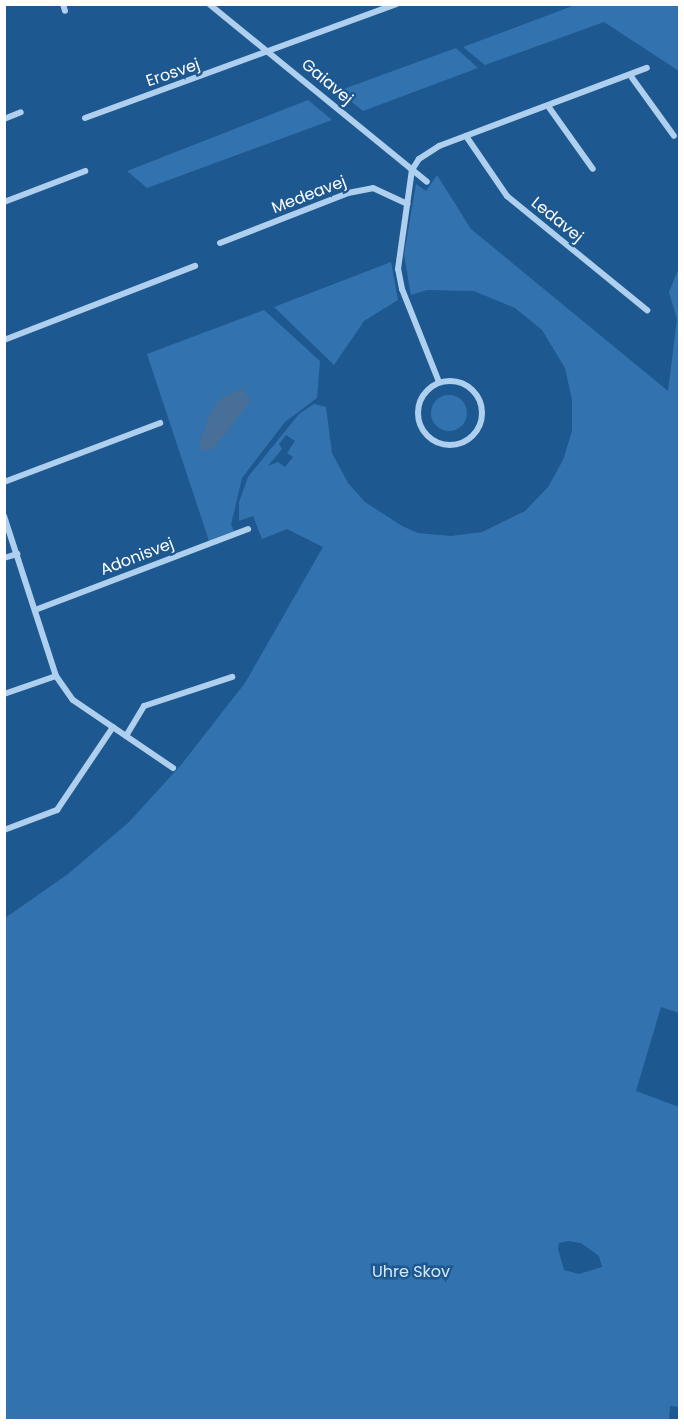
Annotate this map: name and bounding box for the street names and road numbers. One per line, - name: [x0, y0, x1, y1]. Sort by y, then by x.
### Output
- street label: Erosvej: [144, 55, 202, 91]
- street label: Gaiavej: [298, 55, 356, 109]
- street label: Medeavej: [269, 172, 349, 218]
- street label: Ledavej: [527, 193, 587, 247]
- street label: Adonisvej: [98, 534, 176, 580]

